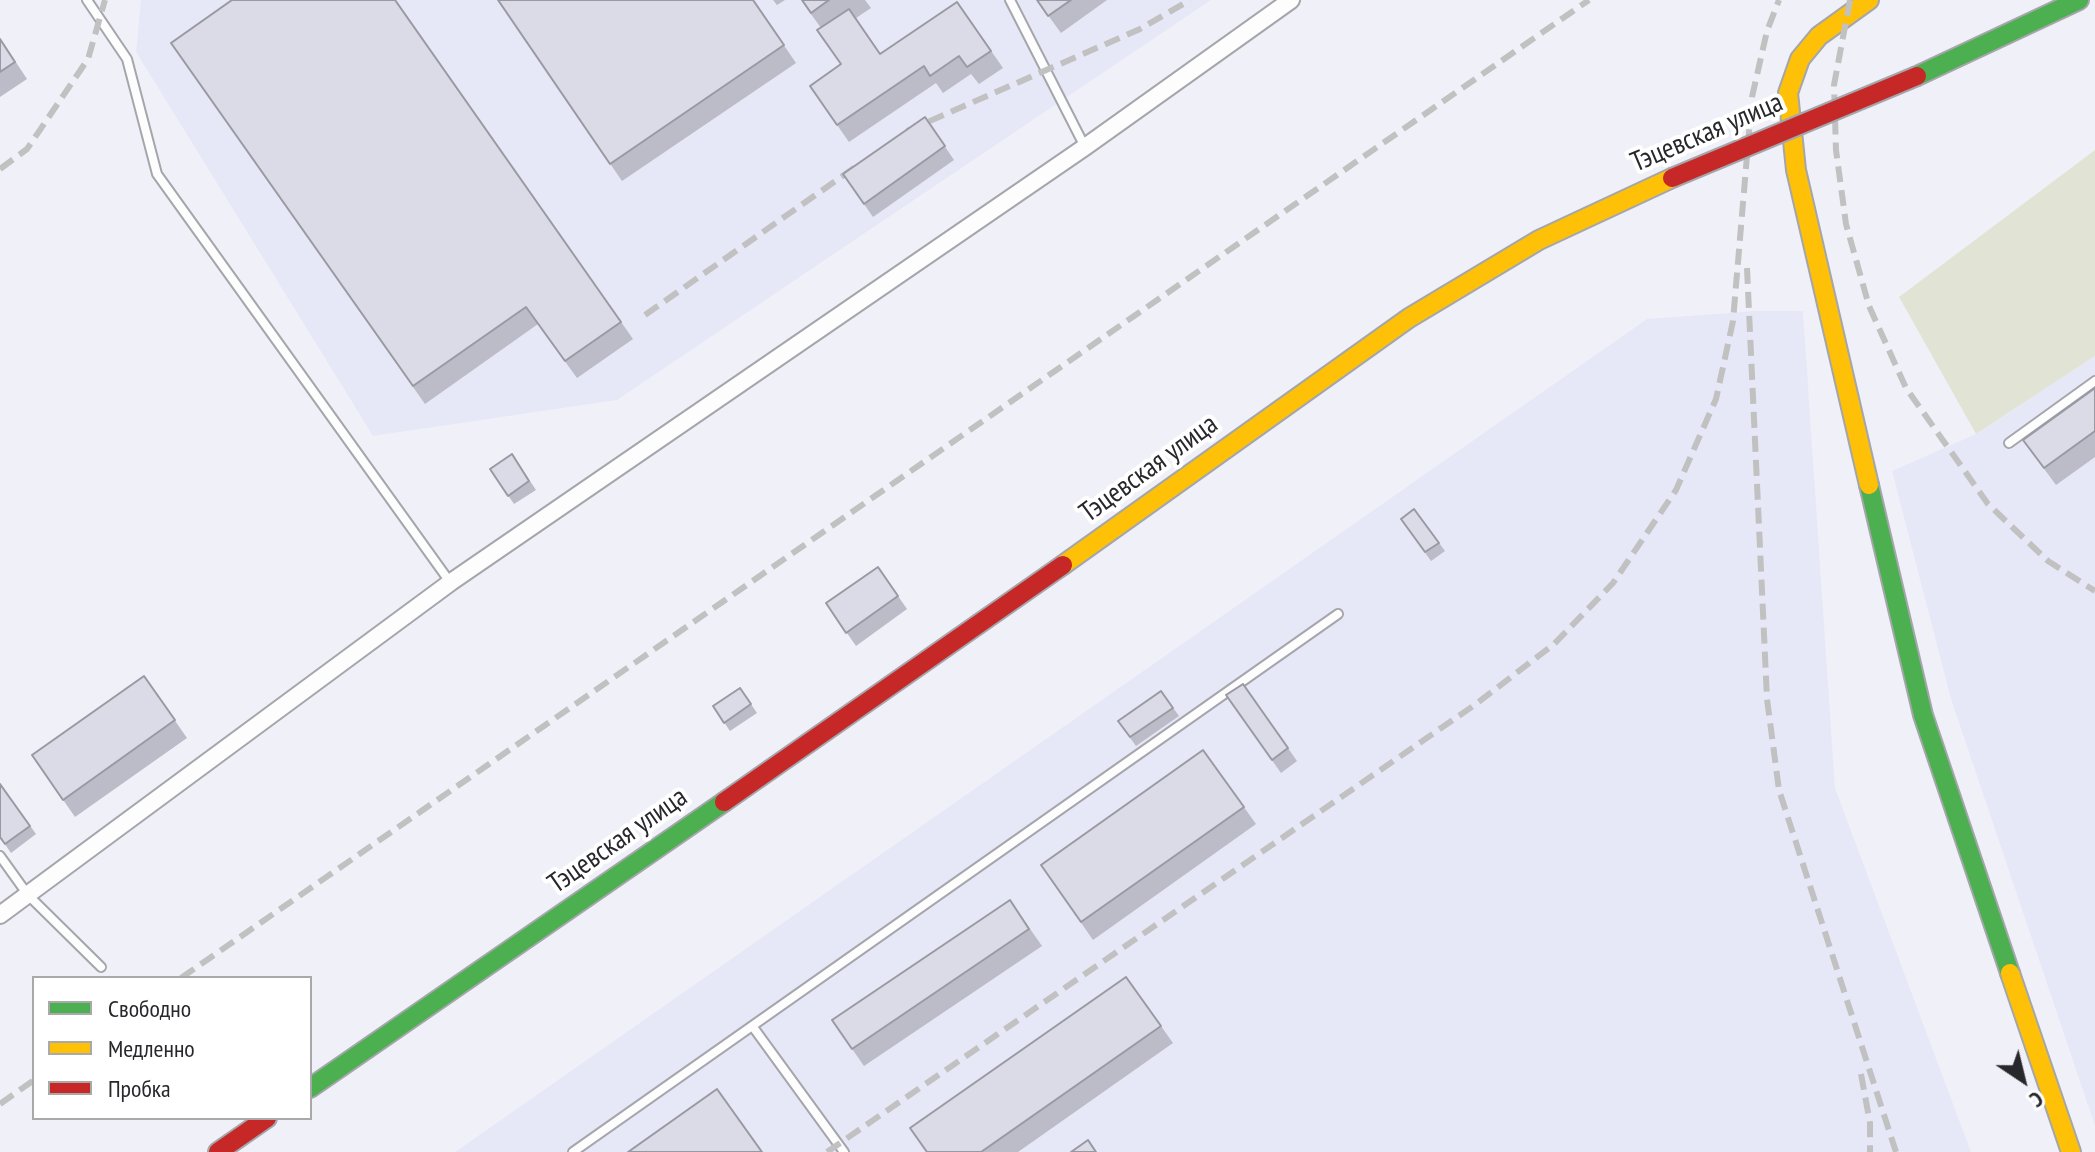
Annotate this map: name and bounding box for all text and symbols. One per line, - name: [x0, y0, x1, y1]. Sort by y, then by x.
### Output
- street label: Тэцевская улица: [1626, 86, 1788, 180]
- street label: Тэцевская улица: [1074, 408, 1224, 530]
- street label: Тэцевская улица: [542, 781, 694, 901]
- legend: [32, 976, 312, 1120]
- text: Свободно: [108, 993, 191, 1024]
- text: Медленно: [108, 1033, 195, 1064]
- north arrow: [1983, 1040, 2063, 1120]
- text: Пробка: [108, 1073, 171, 1104]
- text: С: [2025, 1085, 2049, 1114]

